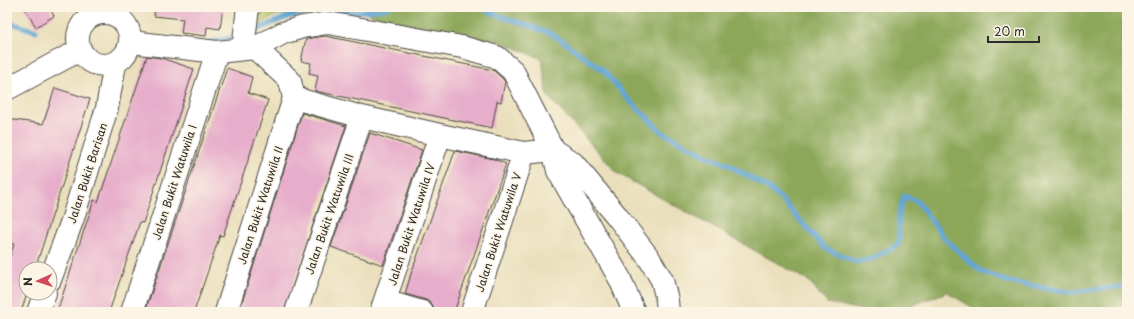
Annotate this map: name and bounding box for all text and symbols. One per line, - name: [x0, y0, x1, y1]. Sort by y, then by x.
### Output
- scale bar: [988, 18, 1039, 44]
- text: 20 m: [994, 22, 1025, 40]
- street label: Jalan Bukit Barisan: [63, 121, 111, 225]
- street label: Jalan Bukit Watuwila I: [147, 122, 201, 242]
- street label: Jalan Bukit Watuwila II: [233, 144, 287, 266]
- street label: Jalan Bukit Watuwila III: [300, 151, 358, 277]
- street label: Jalan Bukit Watuwila IV: [383, 160, 439, 287]
- street label: Jalan Bukit Watuwila V: [471, 170, 525, 294]
- north arrow: [18, 261, 58, 301]
- text: N: [19, 276, 36, 286]

